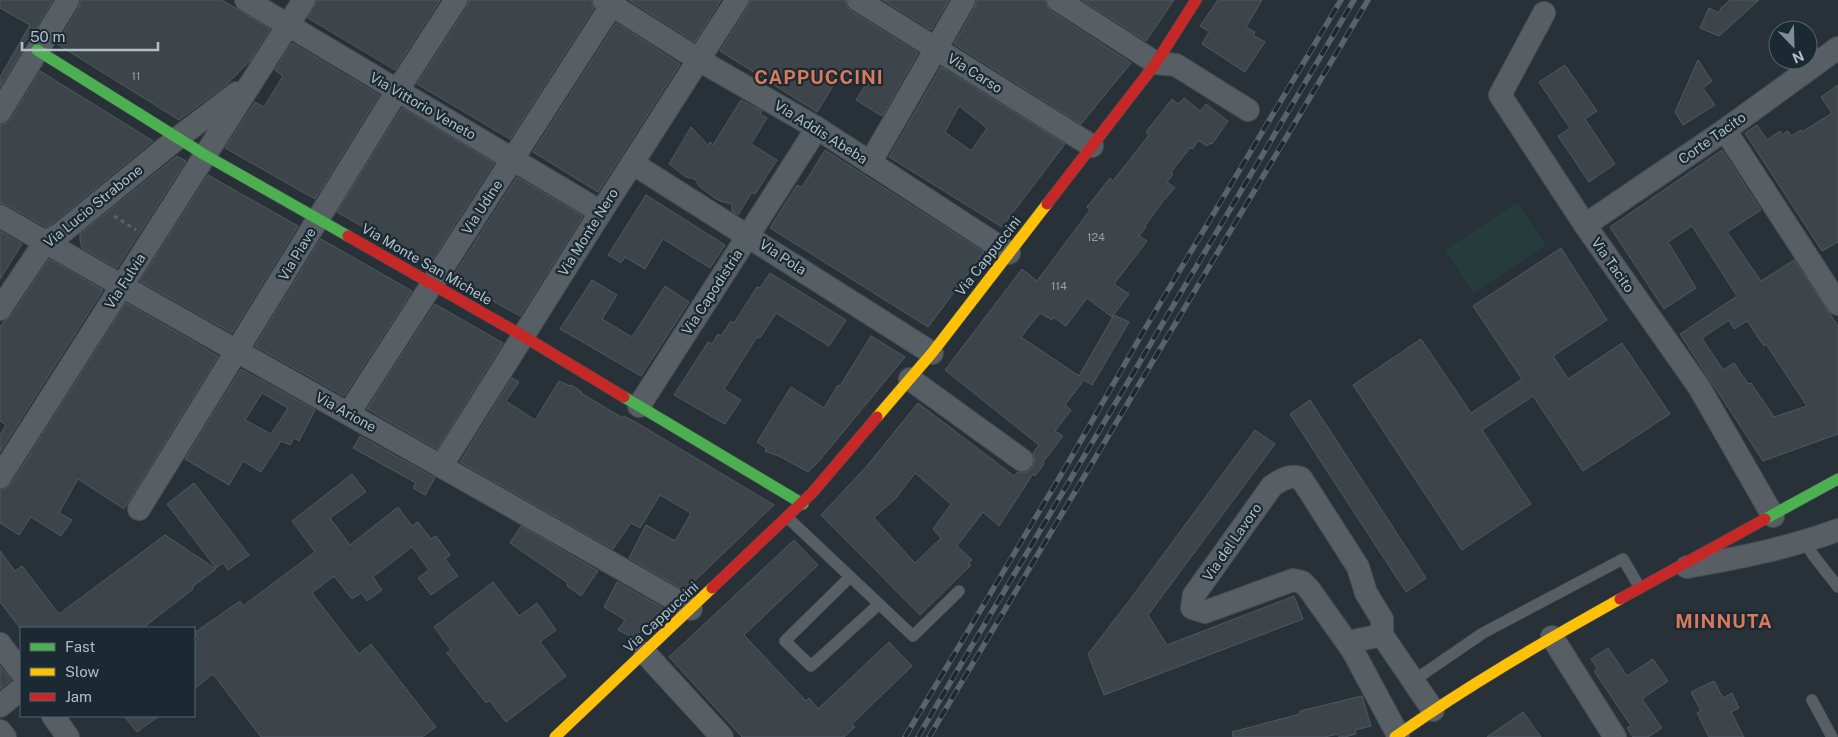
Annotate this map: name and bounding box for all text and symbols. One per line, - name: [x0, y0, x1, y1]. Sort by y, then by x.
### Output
- scale bar: [22, 20, 159, 52]
- north arrow: [1768, 20, 1818, 70]
- text: 50 m: [30, 28, 65, 45]
- text: N: [1790, 47, 1806, 66]
- street label: Via Carso: [945, 50, 1005, 96]
- district label: CAPPUCCINI: [754, 66, 884, 88]
- street label: Via Vittorio Veneto: [367, 69, 479, 143]
- house number: 11: [132, 70, 140, 82]
- street label: Via Addis Abeba: [772, 97, 870, 167]
- street label: Corte Tacito: [1675, 109, 1749, 167]
- street label: Via Lucio Strabone: [40, 161, 146, 251]
- street label: Via Udine: [458, 177, 506, 237]
- street label: Via Monte Nero: [555, 185, 621, 279]
- street label: Via Cappuccini: [952, 213, 1024, 299]
- street label: Via Monte San Michele: [359, 220, 495, 308]
- street label: Via Piave: [275, 225, 319, 283]
- house number: 124: [1087, 231, 1105, 243]
- street label: Via Tacito: [1588, 234, 1638, 296]
- street label: Via Pola: [757, 236, 809, 278]
- street label: Via Capodistria: [678, 246, 746, 338]
- street label: Via Fulvia: [101, 250, 149, 312]
- house number: 114: [1051, 280, 1067, 292]
- street label: Via Arione: [313, 389, 379, 435]
- street label: Via del Lavoro: [1199, 500, 1265, 584]
- street label: Via Cappuccini: [620, 578, 702, 656]
- district label: MINNUTA: [1675, 610, 1773, 632]
- legend: [20, 627, 195, 717]
- text: Fast: [65, 638, 95, 655]
- text: Slow: [65, 663, 100, 680]
- text: Jam: [65, 688, 92, 705]

